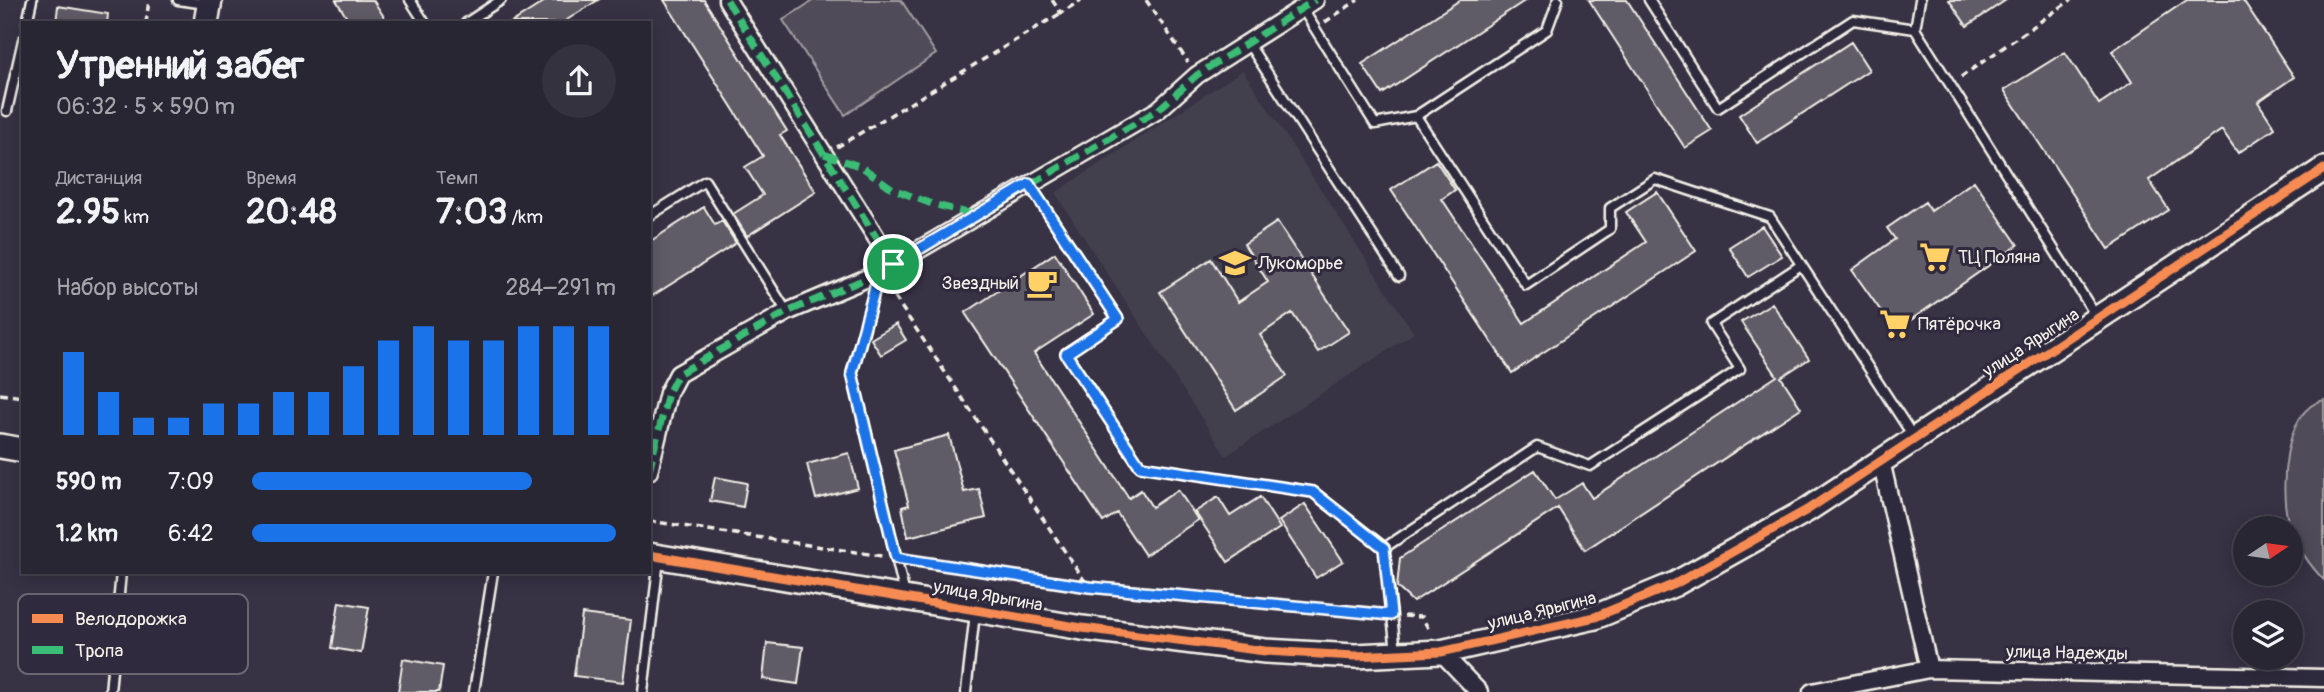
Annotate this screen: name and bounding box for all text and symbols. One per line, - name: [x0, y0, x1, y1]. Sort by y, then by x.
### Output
- text: Утренний забег: [56, 42, 304, 90]
- button: share: [542, 44, 616, 118]
- text: 06:32 · 5 × 590 m: [56, 92, 235, 121]
- text: Дистанция: [56, 166, 142, 190]
- text: Время: [246, 166, 297, 190]
- text: Темп: [436, 166, 478, 190]
- text: 2.95: [56, 190, 120, 234]
- text: 20:48: [246, 190, 337, 234]
- text: 7:03: [436, 190, 507, 234]
- text: km: [120, 205, 149, 229]
- text: /km: [507, 205, 543, 229]
- pin: [863, 234, 923, 294]
- supermarket icon: ТЦ Поляна: [1918, 240, 1952, 274]
- icon: arrive: [874, 245, 912, 283]
- school or university icon: Лукоморье: [1218, 246, 1252, 280]
- place label: ТЦ Поляна: [1958, 246, 2040, 269]
- place label: Лукоморье: [1257, 252, 1343, 275]
- cafe icon: Звездный: [1025, 266, 1059, 300]
- place label: Звездный: [942, 272, 1019, 295]
- text: Набор высоты: [56, 273, 198, 302]
- text: 284–291 m: [506, 273, 616, 302]
- street label: улица Ярыгина: [1977, 303, 2084, 383]
- supermarket icon: Пятёрочка: [1878, 307, 1912, 341]
- place label: Пятёрочка: [1918, 313, 2001, 336]
- text: 590 m: [56, 467, 121, 496]
- text: 7:09: [168, 467, 214, 496]
- north arrow: [2233, 516, 2303, 586]
- map controls: [2233, 516, 2303, 670]
- text: 1.2 km: [56, 519, 118, 548]
- text: 6:42: [168, 519, 214, 548]
- street label: улица Ярыгина: [930, 575, 1045, 617]
- street label: улица Ярыгина: [1485, 586, 1598, 636]
- legend: [18, 594, 248, 674]
- button: layers: [2233, 600, 2303, 670]
- text: Велодорожка: [75, 607, 187, 631]
- text: Тропа: [75, 639, 123, 663]
- street label: улица Надежды: [2005, 640, 2128, 666]

